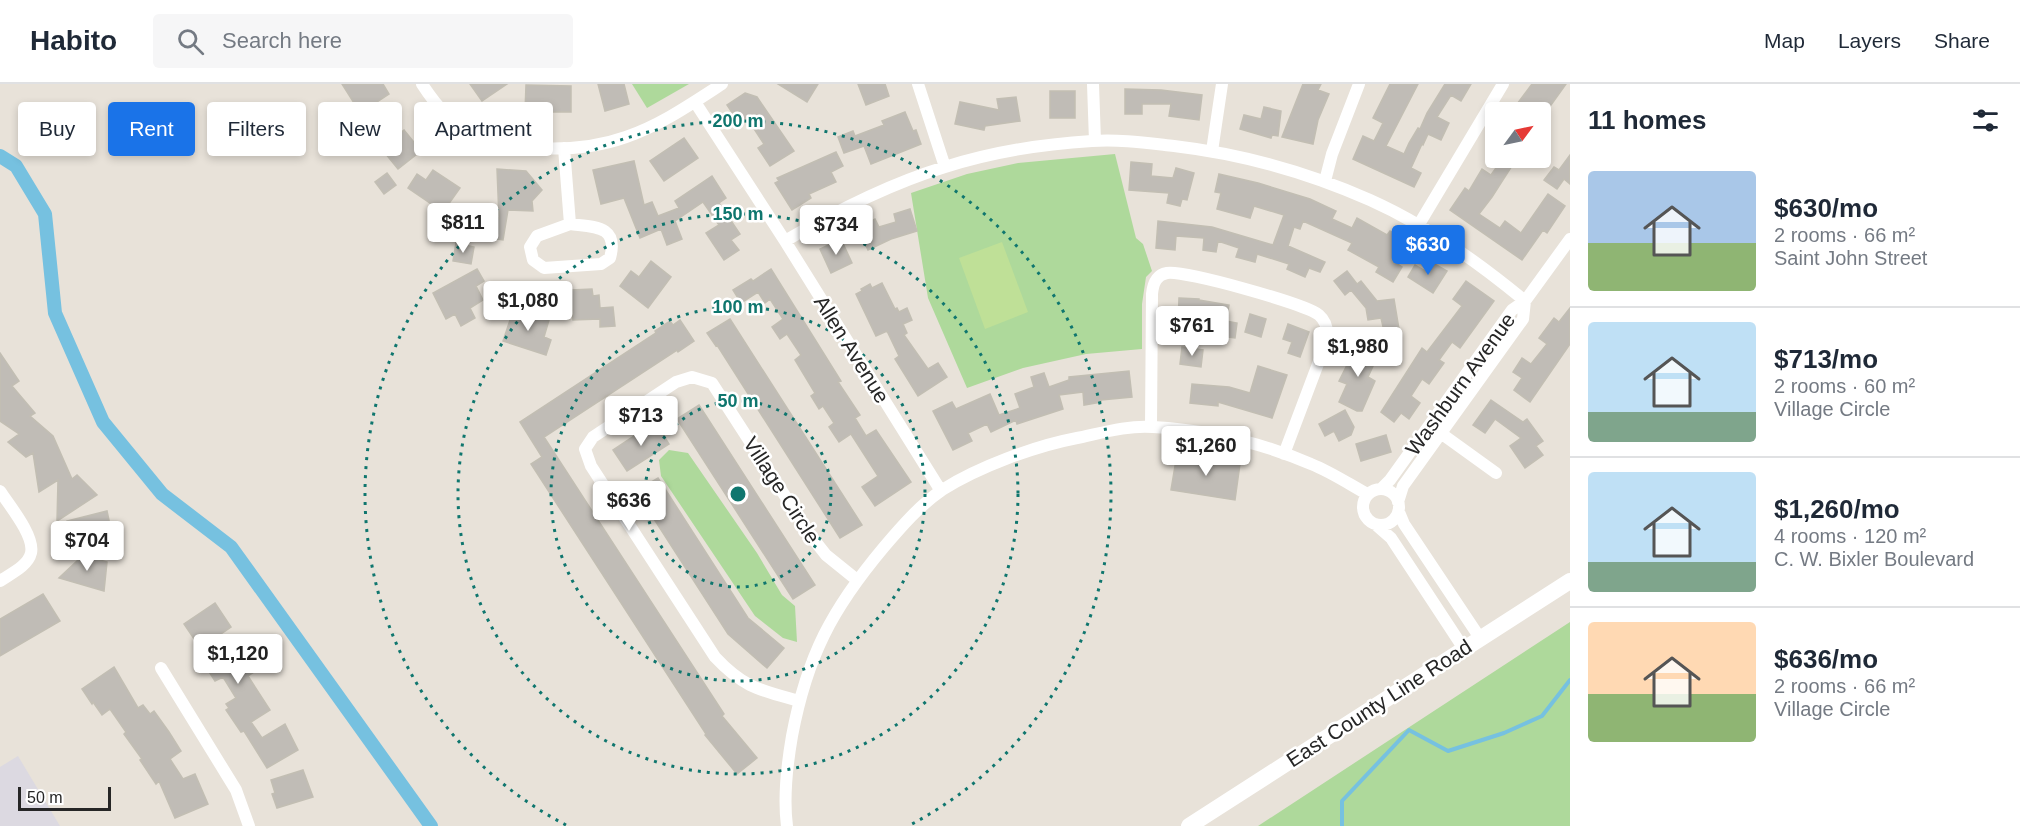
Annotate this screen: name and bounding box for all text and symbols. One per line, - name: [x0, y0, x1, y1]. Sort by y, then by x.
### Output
- search box: [153, 14, 573, 68]
- text: Habito: [30, 25, 117, 56]
- icon: search: [174, 25, 207, 58]
- text: Search here: [222, 28, 342, 53]
- text: Map: [1764, 29, 1805, 52]
- text: Layers: [1838, 29, 1901, 52]
- text: Share: [1934, 29, 1990, 52]
- chip: Buy: [18, 102, 96, 156]
- chip: Rent: [108, 102, 195, 156]
- chip: Filters: [207, 102, 306, 156]
- chip: New: [318, 102, 402, 156]
- chip: Apartment: [414, 102, 553, 156]
- north arrow: [1485, 102, 1551, 168]
- map controls: [1485, 102, 1551, 168]
- icon: filters: [1969, 104, 2002, 137]
- text: 11 homes: [1588, 105, 1707, 135]
- text: 200 m: [712, 111, 764, 131]
- text: $630/mo: [1774, 193, 1878, 223]
- icon: home: [1636, 195, 1708, 267]
- pin: $811: [427, 203, 499, 254]
- text: 150 m: [712, 204, 764, 224]
- pin: $734: [800, 205, 872, 256]
- text: $811: [441, 211, 485, 233]
- text: $734: [814, 213, 858, 235]
- text: 2 rooms · 66 m²: [1774, 224, 1915, 246]
- pin: $630: [1392, 225, 1464, 276]
- text: $630: [1406, 233, 1450, 255]
- text: Saint John Street: [1774, 247, 1927, 269]
- pin: $1,080: [479, 281, 577, 332]
- text: $1,080: [497, 289, 559, 311]
- street label: Allen Avenue: [810, 291, 894, 407]
- text: 100 m: [712, 297, 764, 317]
- pin: $761: [1156, 306, 1228, 357]
- street label: Washburn Avenue: [1401, 308, 1519, 460]
- text: $761: [1170, 314, 1214, 336]
- pin: $1,980: [1309, 327, 1407, 378]
- text: $1,980: [1327, 335, 1389, 357]
- text: $713/mo: [1774, 344, 1878, 374]
- icon: home: [1636, 346, 1708, 418]
- text: 2 rooms · 60 m²: [1774, 375, 1915, 397]
- text: 50 m: [717, 391, 759, 411]
- pin: $713: [605, 396, 677, 447]
- text: Village Circle: [1774, 398, 1890, 420]
- text: $713: [619, 404, 663, 426]
- pin: $1,260: [1157, 426, 1255, 477]
- street label: Village Circle: [739, 433, 825, 547]
- text: $1,260: [1175, 434, 1237, 456]
- pin: $636: [593, 481, 665, 532]
- centre of rings: [728, 484, 748, 504]
- text: $636: [607, 489, 651, 511]
- text: $1,260/mo: [1774, 494, 1900, 524]
- icon: home: [1636, 496, 1708, 568]
- pin: $704: [51, 521, 123, 572]
- text: 4 rooms · 120 m²: [1774, 525, 1926, 547]
- text: $704: [65, 529, 109, 551]
- text: C. W. Bixler Boulevard: [1774, 548, 1974, 570]
- pin: $1,120: [189, 634, 287, 685]
- street label: East County Line Road: [1282, 635, 1476, 771]
- text: $1,120: [207, 642, 269, 664]
- text: $636/mo: [1774, 644, 1878, 674]
- icon: home: [1636, 646, 1708, 718]
- text: 2 rooms · 66 m²: [1774, 675, 1915, 697]
- text: Village Circle: [1774, 698, 1890, 720]
- scale bar: [18, 784, 111, 812]
- text: 50 m: [27, 789, 63, 806]

